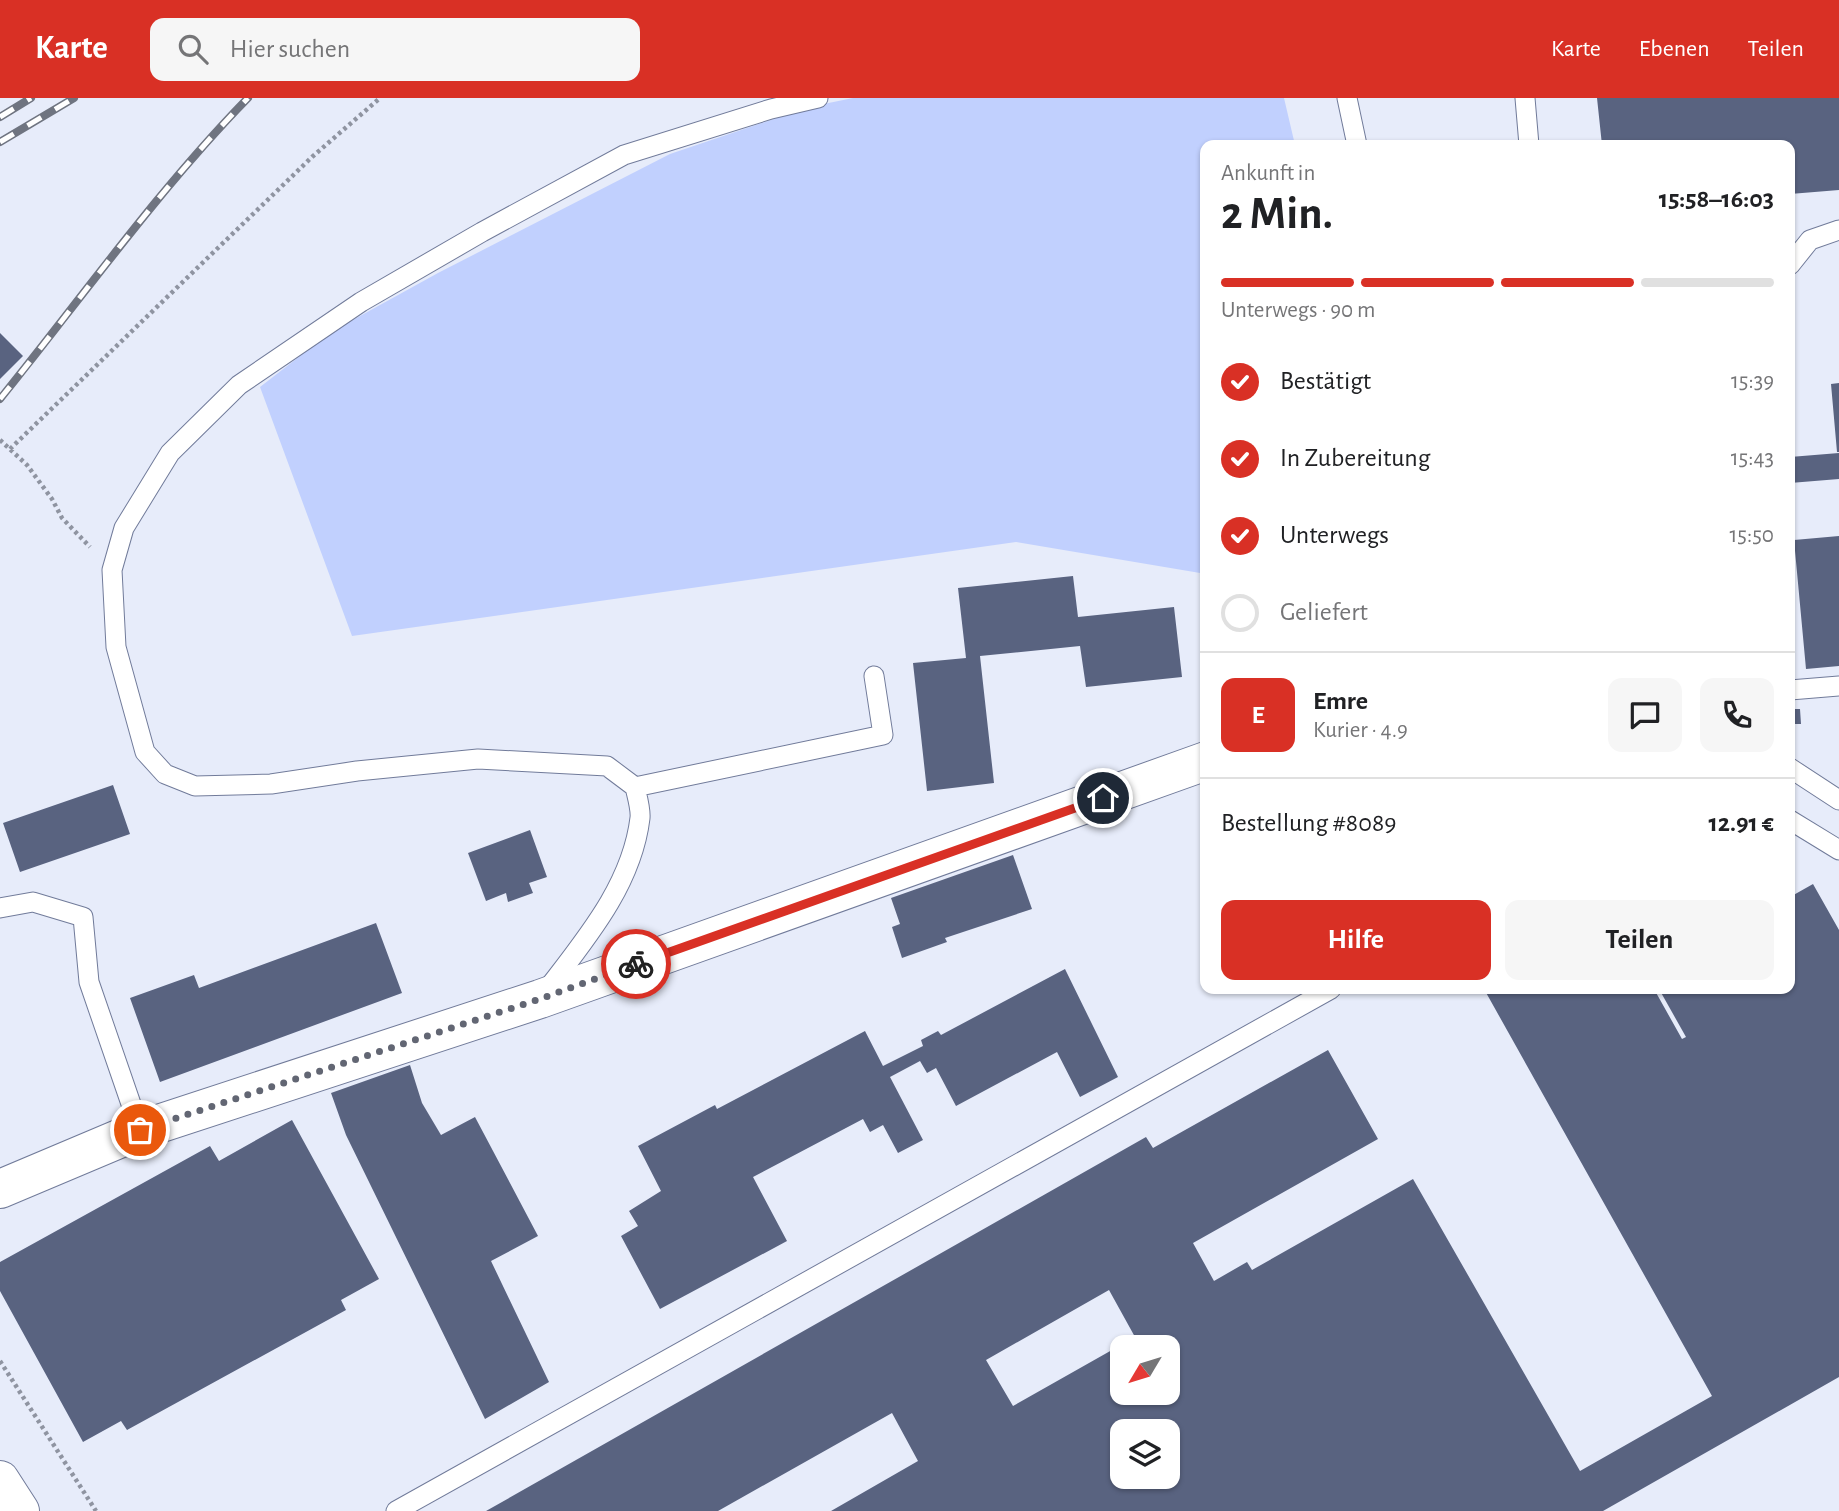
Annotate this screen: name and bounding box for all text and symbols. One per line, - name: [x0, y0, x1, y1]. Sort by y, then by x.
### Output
- search box: [150, 18, 640, 81]
- icon: search: [174, 30, 212, 68]
- text: Karte: [35, 32, 108, 65]
- text: Hier suchen: [230, 36, 350, 62]
- text: Karte: [1551, 37, 1601, 61]
- text: Ebenen: [1639, 37, 1710, 61]
- text: Teilen: [1748, 37, 1804, 61]
- text: Ankunft in: [1221, 162, 1315, 185]
- text: 15:58–16:03: [1659, 186, 1774, 212]
- text: 2 Min.: [1221, 191, 1333, 237]
- text: Unterwegs · 90 m: [1221, 299, 1375, 322]
- icon: check: [1221, 363, 1259, 401]
- text: Bestätigt: [1280, 368, 1371, 394]
- text: 15:39: [1731, 370, 1774, 393]
- icon: check: [1221, 440, 1259, 478]
- text: In Zubereitung: [1280, 445, 1430, 471]
- text: 15:43: [1731, 447, 1774, 470]
- icon: check: [1221, 517, 1259, 555]
- text: Unterwegs: [1280, 522, 1389, 548]
- text: 15:50: [1729, 524, 1774, 547]
- text: Geliefert: [1280, 599, 1368, 625]
- button: chat: [1608, 678, 1682, 752]
- button: phone: [1700, 678, 1774, 752]
- text: Emre: [1313, 688, 1368, 714]
- text: E: [1251, 702, 1265, 728]
- text: Kurier · 4.9: [1313, 719, 1408, 742]
- pin: [1073, 768, 1133, 828]
- icon: home: [1084, 779, 1122, 817]
- text: Bestellung #8089: [1221, 810, 1396, 836]
- text: 12.91 €: [1708, 810, 1774, 836]
- button: Hilfe: [1221, 900, 1491, 980]
- button: Teilen: [1505, 900, 1774, 980]
- courier: [601, 929, 671, 999]
- icon: bike: [617, 945, 655, 983]
- pin: [110, 1100, 170, 1160]
- icon: bag: [121, 1111, 159, 1149]
- north arrow: [1110, 1335, 1180, 1405]
- map controls: [1110, 1335, 1180, 1489]
- button: layers: [1110, 1419, 1180, 1489]

